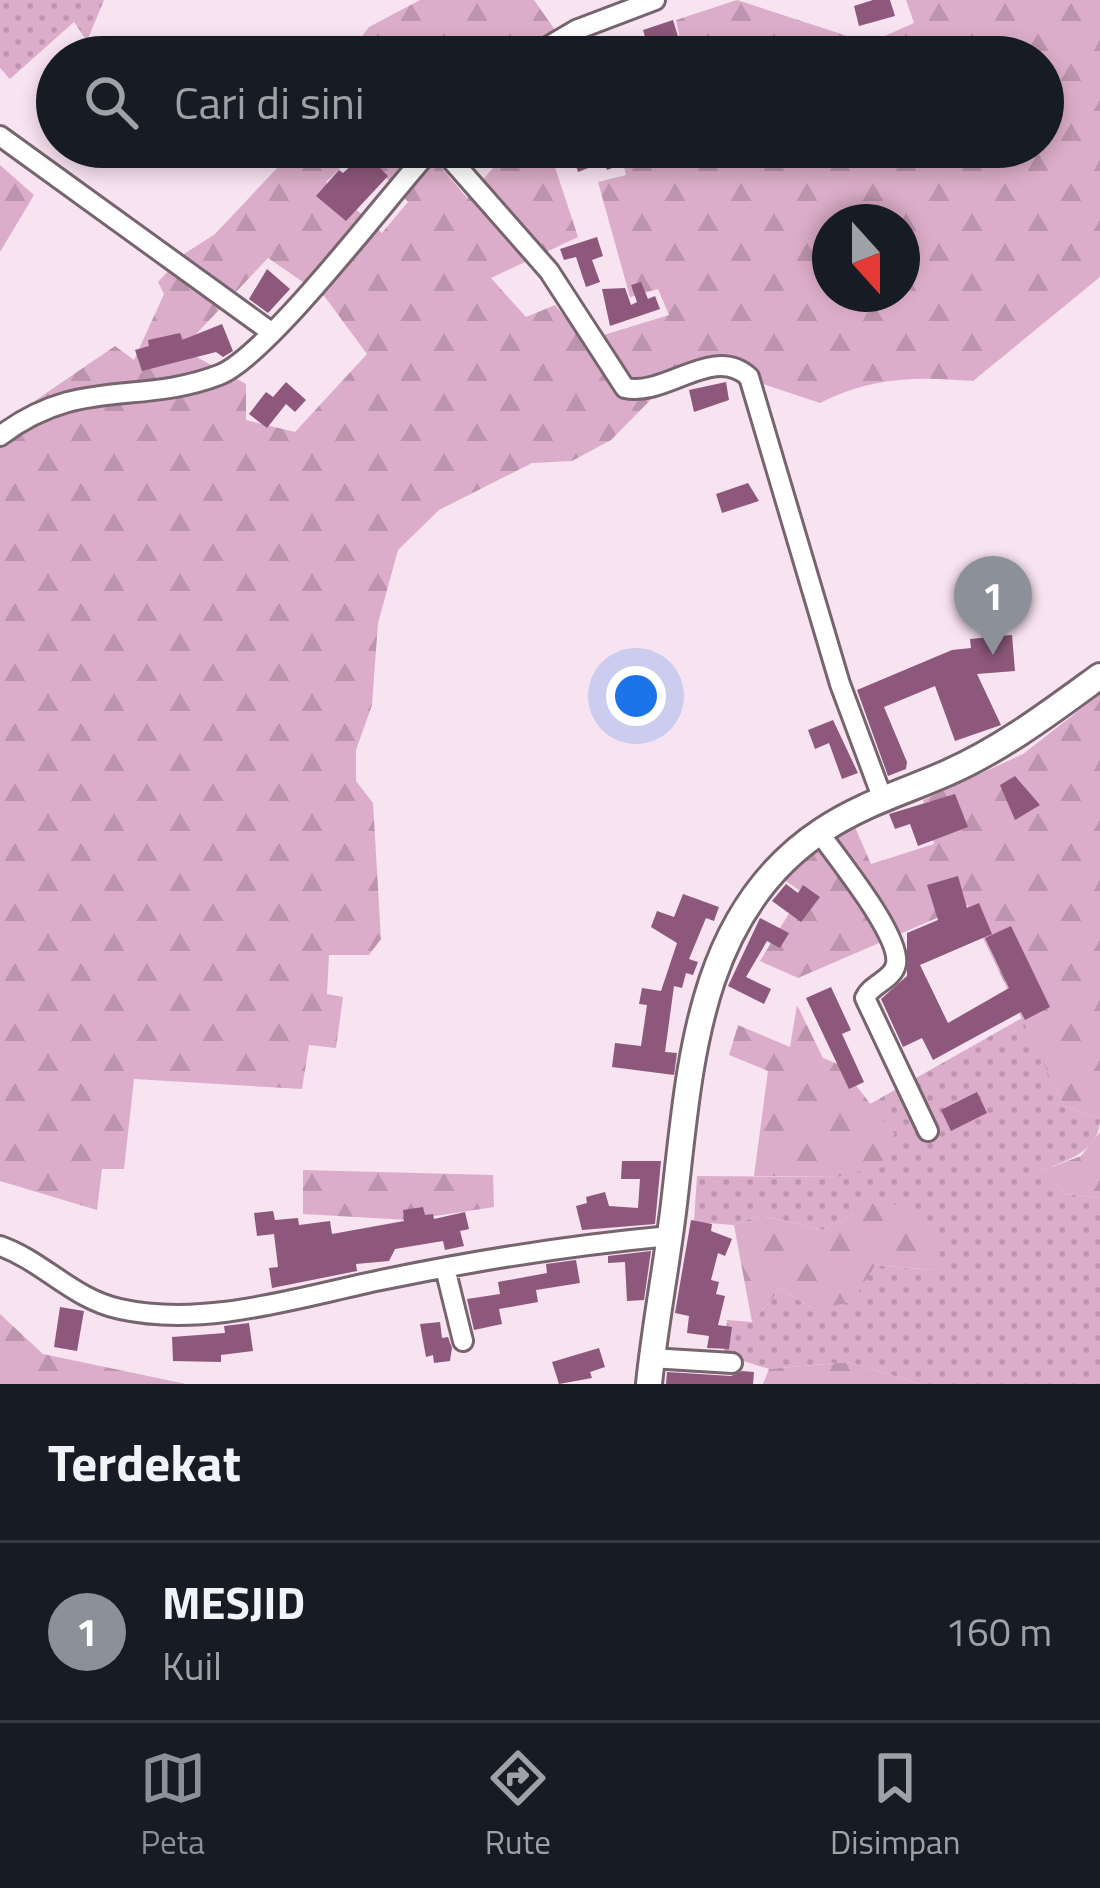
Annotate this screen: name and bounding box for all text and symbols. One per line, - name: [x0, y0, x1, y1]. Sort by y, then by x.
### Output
- search box: [36, 36, 1064, 168]
- text: Cari di sini: [174, 68, 365, 136]
- icon: search: [78, 69, 144, 135]
- north arrow: [812, 204, 920, 312]
- pin: 1: [954, 556, 1032, 655]
- your location: [606, 666, 666, 726]
- text: Terdekat: [48, 1423, 241, 1501]
- text: MESJID: [162, 1568, 305, 1636]
- text: 1: [76, 1602, 98, 1661]
- text: 160 m: [945, 1602, 1052, 1661]
- text: Kuil: [162, 1636, 222, 1695]
- tab: Peta: [140, 1745, 206, 1867]
- tab: Rute: [485, 1745, 551, 1867]
- tab: Disimpan: [830, 1745, 960, 1867]

